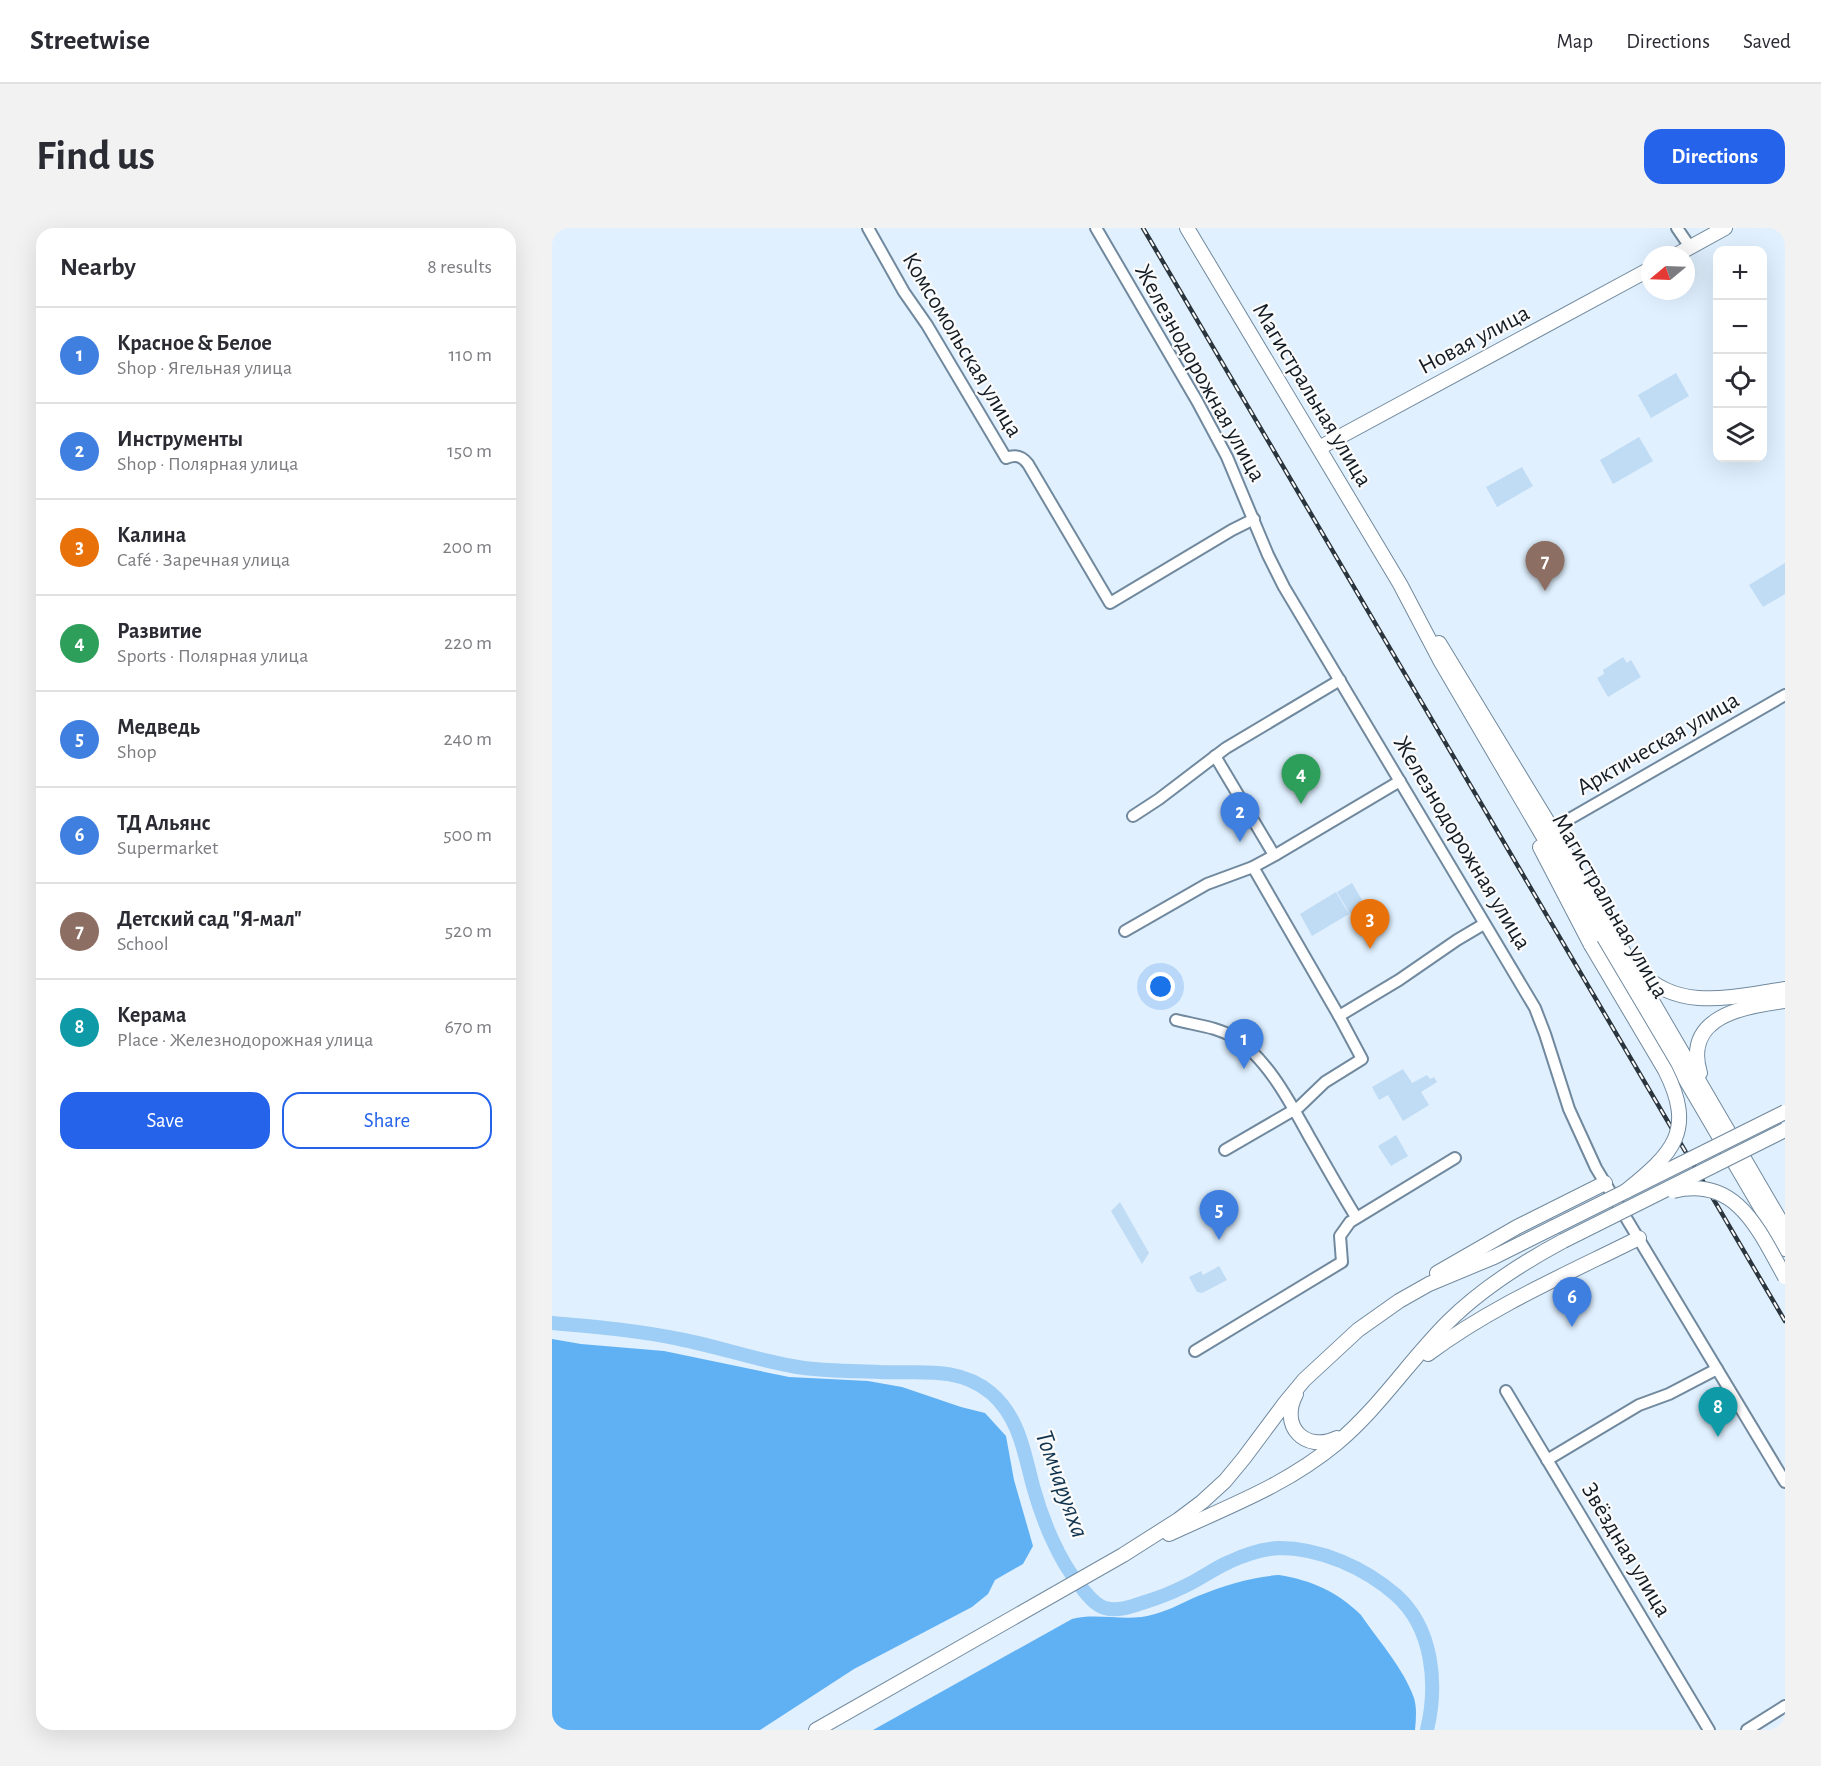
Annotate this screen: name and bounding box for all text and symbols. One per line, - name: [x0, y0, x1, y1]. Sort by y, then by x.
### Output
- text: Streetwise: [30, 27, 150, 55]
- text: Map: [1557, 31, 1593, 52]
- text: Directions: [1626, 31, 1710, 52]
- text: Saved: [1743, 31, 1791, 52]
- button: Directions: [1644, 129, 1785, 184]
- text: Find us: [36, 135, 155, 177]
- north arrow: [1641, 246, 1695, 300]
- map controls: [1713, 246, 1767, 462]
- button: +: [1713, 246, 1767, 300]
- street label: Комсомольская улица: [897, 248, 1027, 442]
- text: Nearby: [60, 254, 136, 280]
- text: 8 results: [427, 257, 492, 277]
- street label: Железнодорожная улица: [1130, 260, 1270, 486]
- street label: Магистральная улица: [1248, 299, 1376, 491]
- button: −: [1713, 300, 1767, 354]
- street label: Новая улица: [1414, 301, 1534, 379]
- text: Красное & Белое: [117, 332, 272, 354]
- text: 1: [76, 345, 83, 365]
- text: 110 m: [448, 345, 492, 365]
- button: locate: [1713, 354, 1767, 408]
- text: Shop · Ягельная улица: [117, 358, 292, 378]
- button: layers: [1713, 408, 1767, 462]
- text: Инструменты: [117, 428, 243, 450]
- text: 2: [75, 441, 84, 461]
- text: 150 m: [447, 441, 492, 461]
- text: Shop · Полярная улица: [117, 454, 298, 474]
- text: Калина: [117, 524, 186, 546]
- text: 3: [75, 537, 84, 557]
- text: 200 m: [442, 537, 492, 557]
- pin: 7: [1526, 542, 1564, 591]
- text: Café · Заречная улица: [117, 550, 290, 570]
- text: Развитие: [117, 620, 202, 642]
- text: 4: [74, 633, 85, 653]
- text: 220 m: [444, 633, 492, 653]
- text: Sports · Полярная улица: [117, 646, 308, 666]
- street label: Арктическая улица: [1573, 688, 1743, 800]
- text: Медведь: [117, 716, 200, 738]
- text: 5: [75, 729, 84, 749]
- text: 240 m: [443, 729, 492, 749]
- street label: Железнодорожная улица: [1389, 732, 1535, 954]
- text: Shop: [117, 742, 157, 762]
- pin: 4: [1282, 754, 1320, 804]
- pin: 2: [1220, 792, 1260, 842]
- street label: Магистральная улица: [1547, 809, 1673, 1003]
- text: ТД Альянс: [117, 812, 211, 834]
- text: 6: [75, 825, 84, 845]
- text: 500 m: [443, 825, 492, 845]
- text: Supermarket: [117, 838, 218, 858]
- pin: 3: [1350, 900, 1390, 949]
- text: Детский сад "Я-мал": [117, 908, 302, 930]
- text: 7: [75, 921, 84, 941]
- text: 520 m: [445, 921, 492, 941]
- text: School: [117, 934, 169, 954]
- your location: [1146, 972, 1175, 1001]
- text: Керама: [117, 1004, 186, 1026]
- text: 8: [75, 1017, 84, 1037]
- text: 670 m: [444, 1017, 492, 1037]
- pin: 1: [1224, 1020, 1264, 1069]
- text: Place · Железнодорожная улица: [117, 1030, 373, 1050]
- button: Save: [60, 1092, 270, 1149]
- button: Share: [282, 1092, 492, 1149]
- pin: 5: [1200, 1190, 1238, 1240]
- pin: 6: [1552, 1278, 1592, 1327]
- pin: 8: [1698, 1388, 1738, 1437]
- water label: Томчаруяха: [1031, 1427, 1093, 1541]
- street label: Звёздная улица: [1577, 1479, 1675, 1621]

